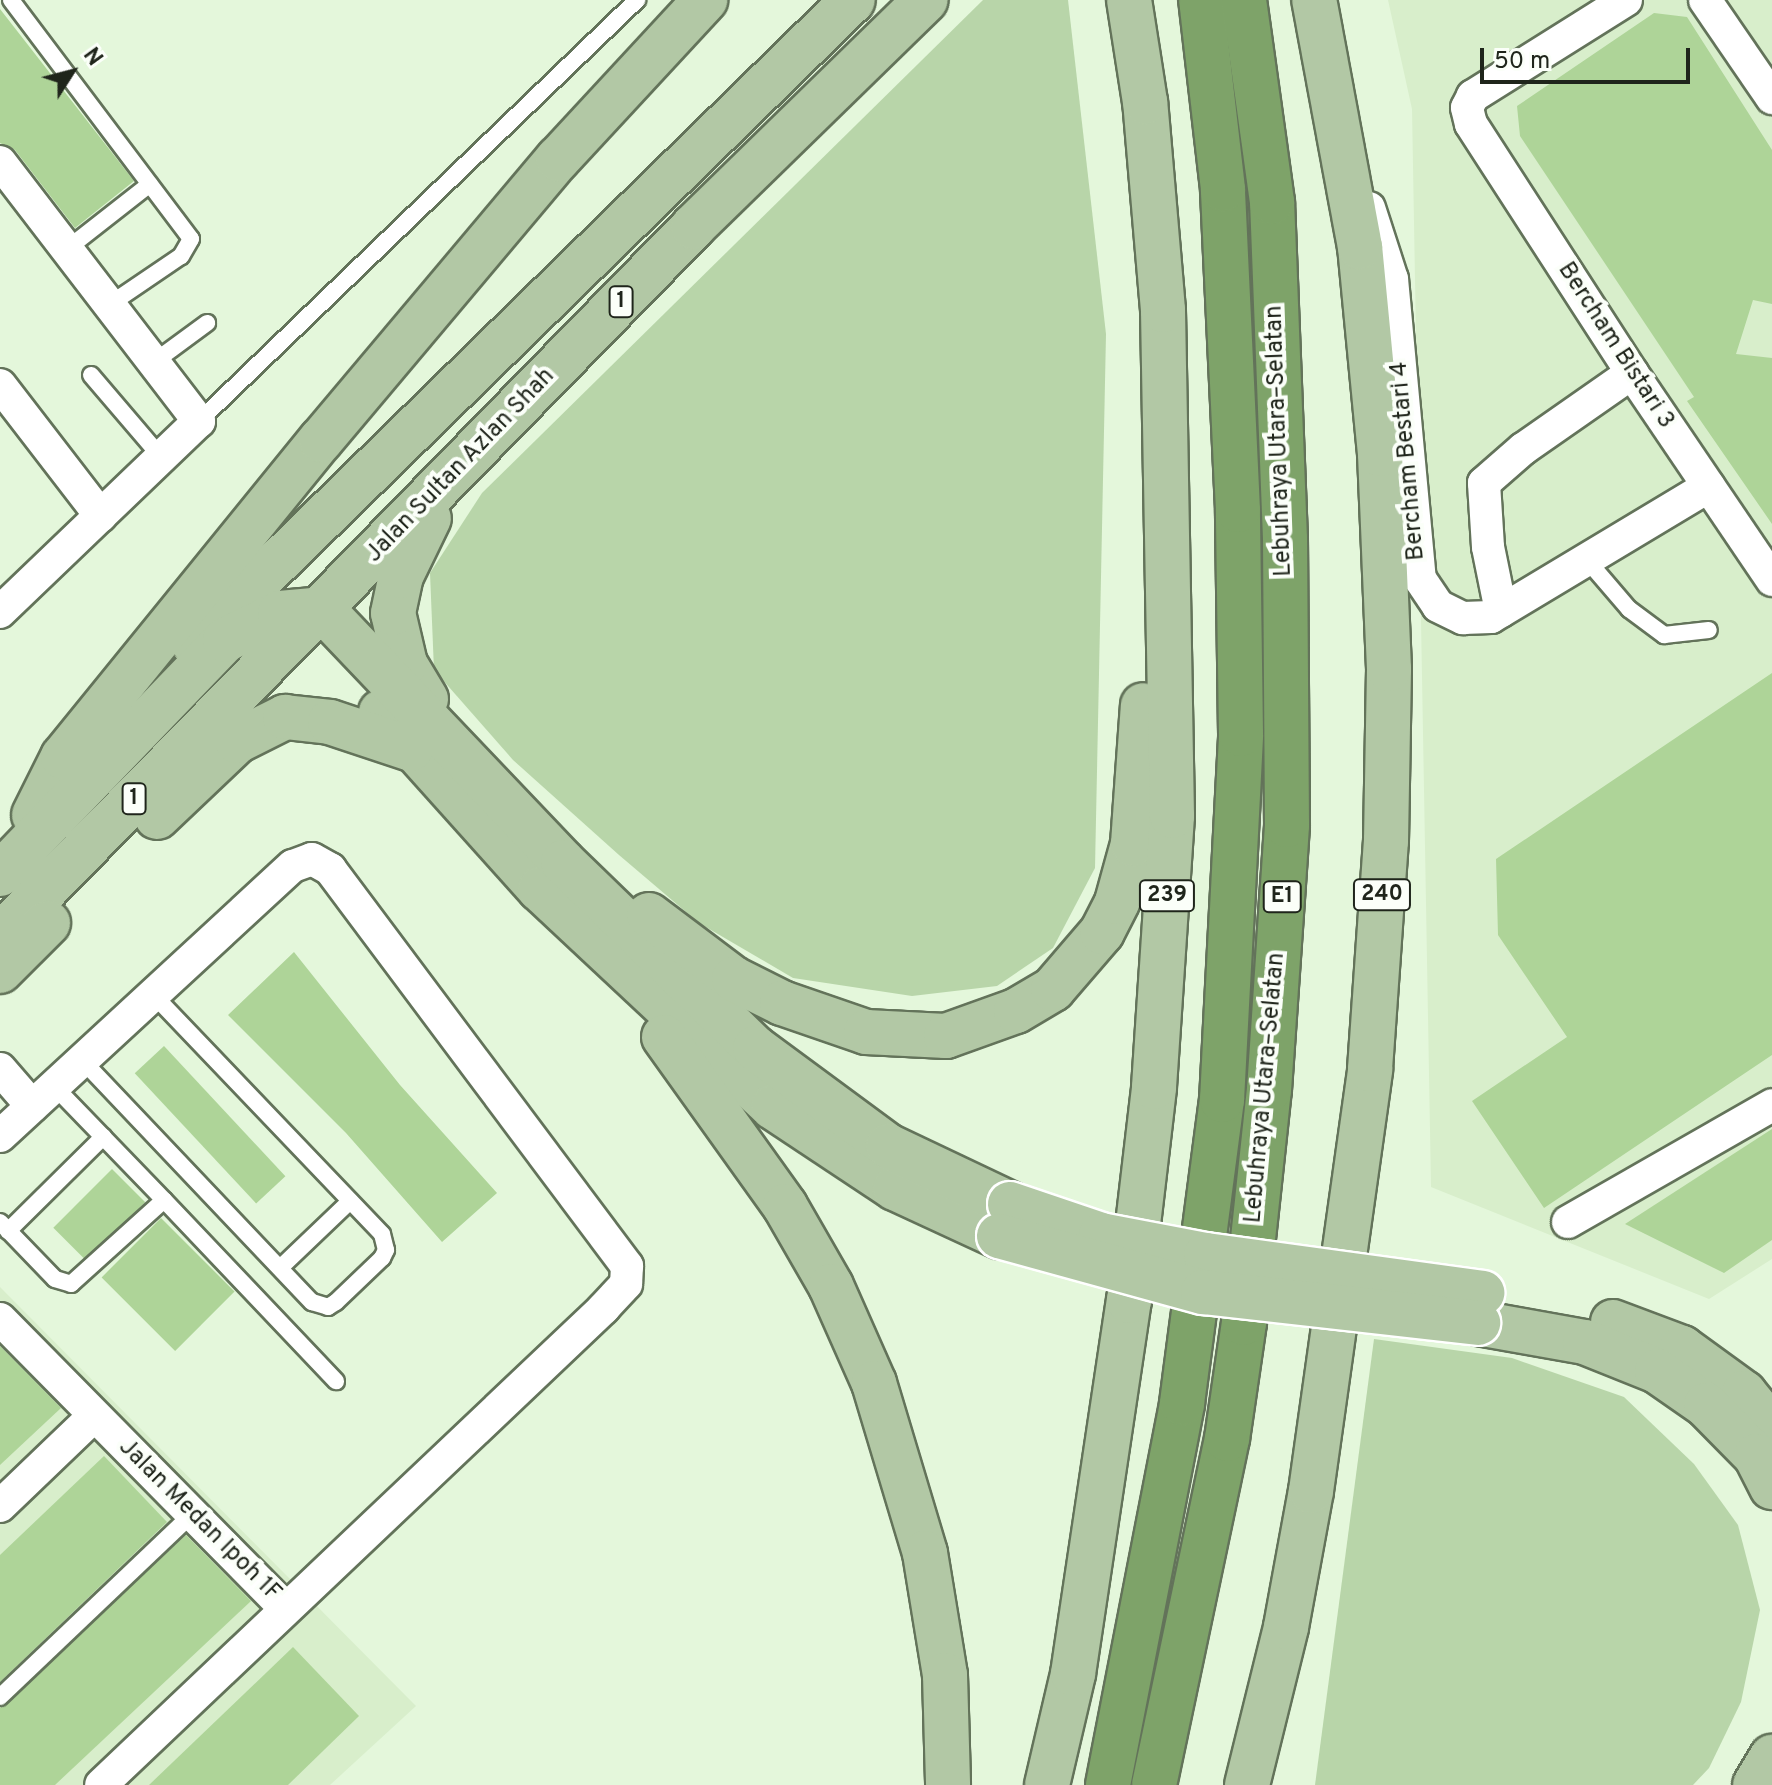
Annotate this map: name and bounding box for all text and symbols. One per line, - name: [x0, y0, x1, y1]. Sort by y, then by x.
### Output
- north arrow: [32, 32, 112, 112]
- scale bar: [1484, 32, 1694, 82]
- text: N: [76, 43, 107, 72]
- text: 50 m: [1494, 47, 1550, 77]
- street label: Bercham Bistari 3: [1551, 257, 1679, 435]
- road number: 1: [607, 284, 635, 320]
- street label: Lebuhraya Utara–Selatan: [1261, 305, 1299, 577]
- street label: Bercham Bestari 4: [1386, 360, 1432, 562]
- street label: Jalan Sultan Azlan Shah: [360, 362, 562, 570]
- road number: 1: [120, 781, 148, 817]
- road number: 240: [1352, 877, 1412, 913]
- road number: 239: [1137, 878, 1197, 914]
- road number: E1: [1262, 879, 1302, 915]
- street label: Lebuhraya Utara–Selatan: [1240, 952, 1292, 1224]
- street label: Jalan Medan Ipoh 1F: [112, 1434, 286, 1608]

